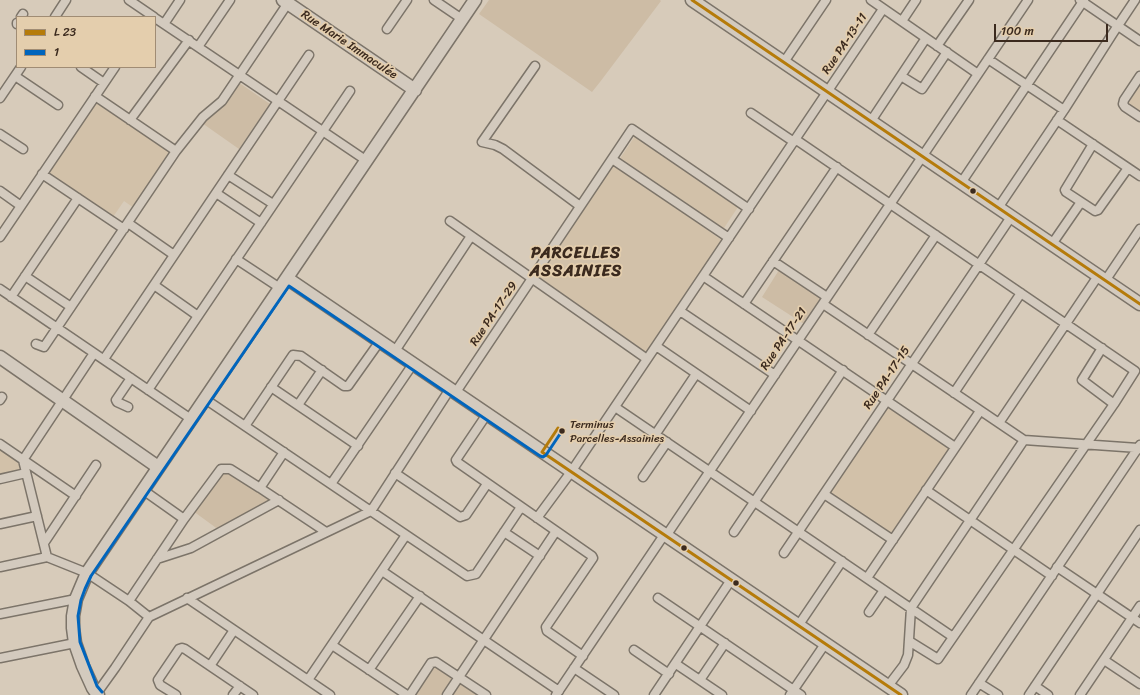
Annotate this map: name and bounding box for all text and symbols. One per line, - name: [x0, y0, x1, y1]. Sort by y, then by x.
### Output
- street label: Rue Marie Immaculée: [298, 7, 400, 83]
- street label: Rue PA-13-11: [819, 11, 871, 77]
- legend: [16, 16, 156, 68]
- scale bar: [996, 16, 1110, 42]
- text: 100 m: [1001, 20, 1034, 42]
- text: L 23: [54, 21, 76, 43]
- text: 1: [54, 41, 59, 63]
- unlabelled marker: [968, 186, 978, 196]
- district label: PARCELLES ASSAINIES: [530, 244, 622, 282]
- street label: Rue PA-17-29: [467, 279, 521, 349]
- street label: Rue PA-17-21: [758, 305, 810, 373]
- street label: Rue PA-17-15: [861, 344, 913, 412]
- place label: Terminus Parcelles-Assainies: [570, 418, 664, 444]
- marker: Terminus Parcelles-Assainies: [557, 426, 567, 436]
- unlabelled marker: [679, 543, 689, 553]
- unlabelled marker: [731, 578, 741, 588]

